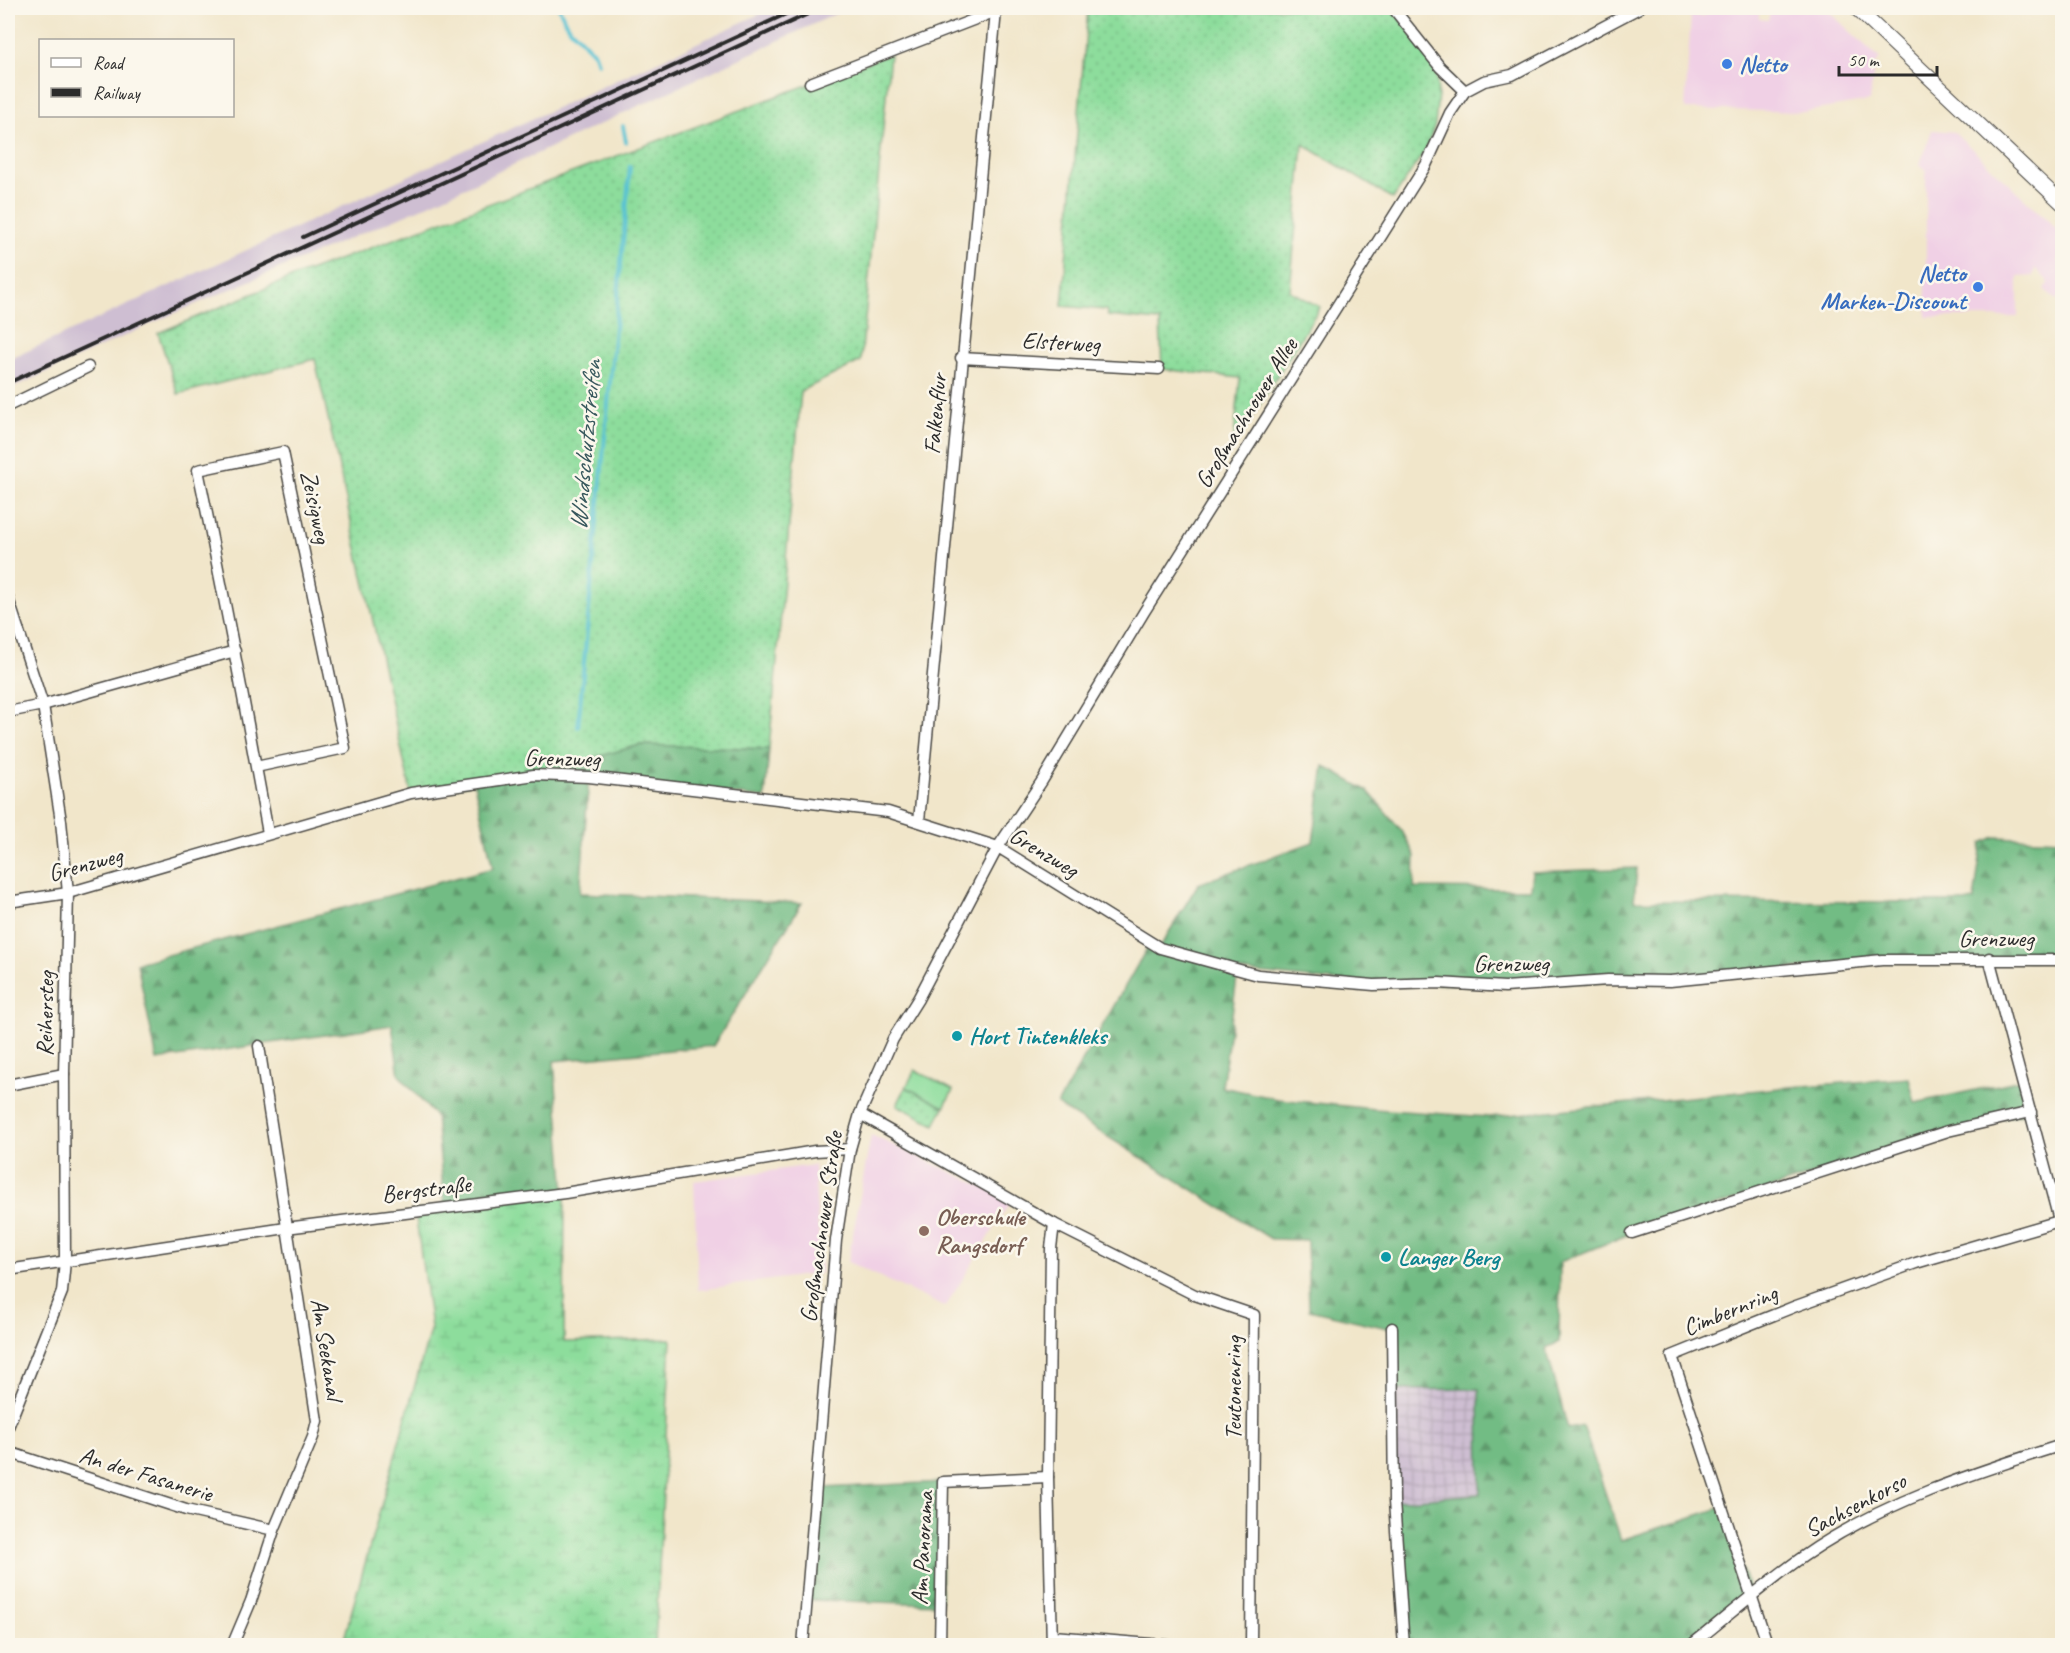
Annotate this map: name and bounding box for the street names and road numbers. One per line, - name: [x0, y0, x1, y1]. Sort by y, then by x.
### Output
- street label: Elsterweg: [1021, 325, 1102, 359]
- street label: Großmachnower Allee: [1188, 331, 1305, 494]
- street label: Falkenflur: [917, 370, 954, 455]
- street label: Zeisigweg: [294, 468, 339, 548]
- street label: Grenzweg: [524, 742, 602, 774]
- street label: Grenzweg: [1004, 820, 1086, 886]
- street label: Grenzweg: [45, 839, 128, 888]
- street label: Grenzweg: [1958, 923, 2036, 953]
- street label: Grenzweg: [1473, 948, 1551, 978]
- street label: Reihersteg: [29, 969, 61, 1057]
- street label: Großmachnower Straße: [793, 1128, 850, 1324]
- street label: Bergstraße: [380, 1168, 474, 1209]
- street label: Cimbernring: [1678, 1277, 1783, 1343]
- street label: Am Seekanal: [304, 1296, 350, 1406]
- street label: Teutonenring: [1218, 1335, 1248, 1440]
- street label: An der Fasanerie: [76, 1440, 218, 1509]
- street label: Sachsenkorso: [1799, 1465, 1912, 1544]
- street label: Am Panorama: [904, 1489, 940, 1606]

